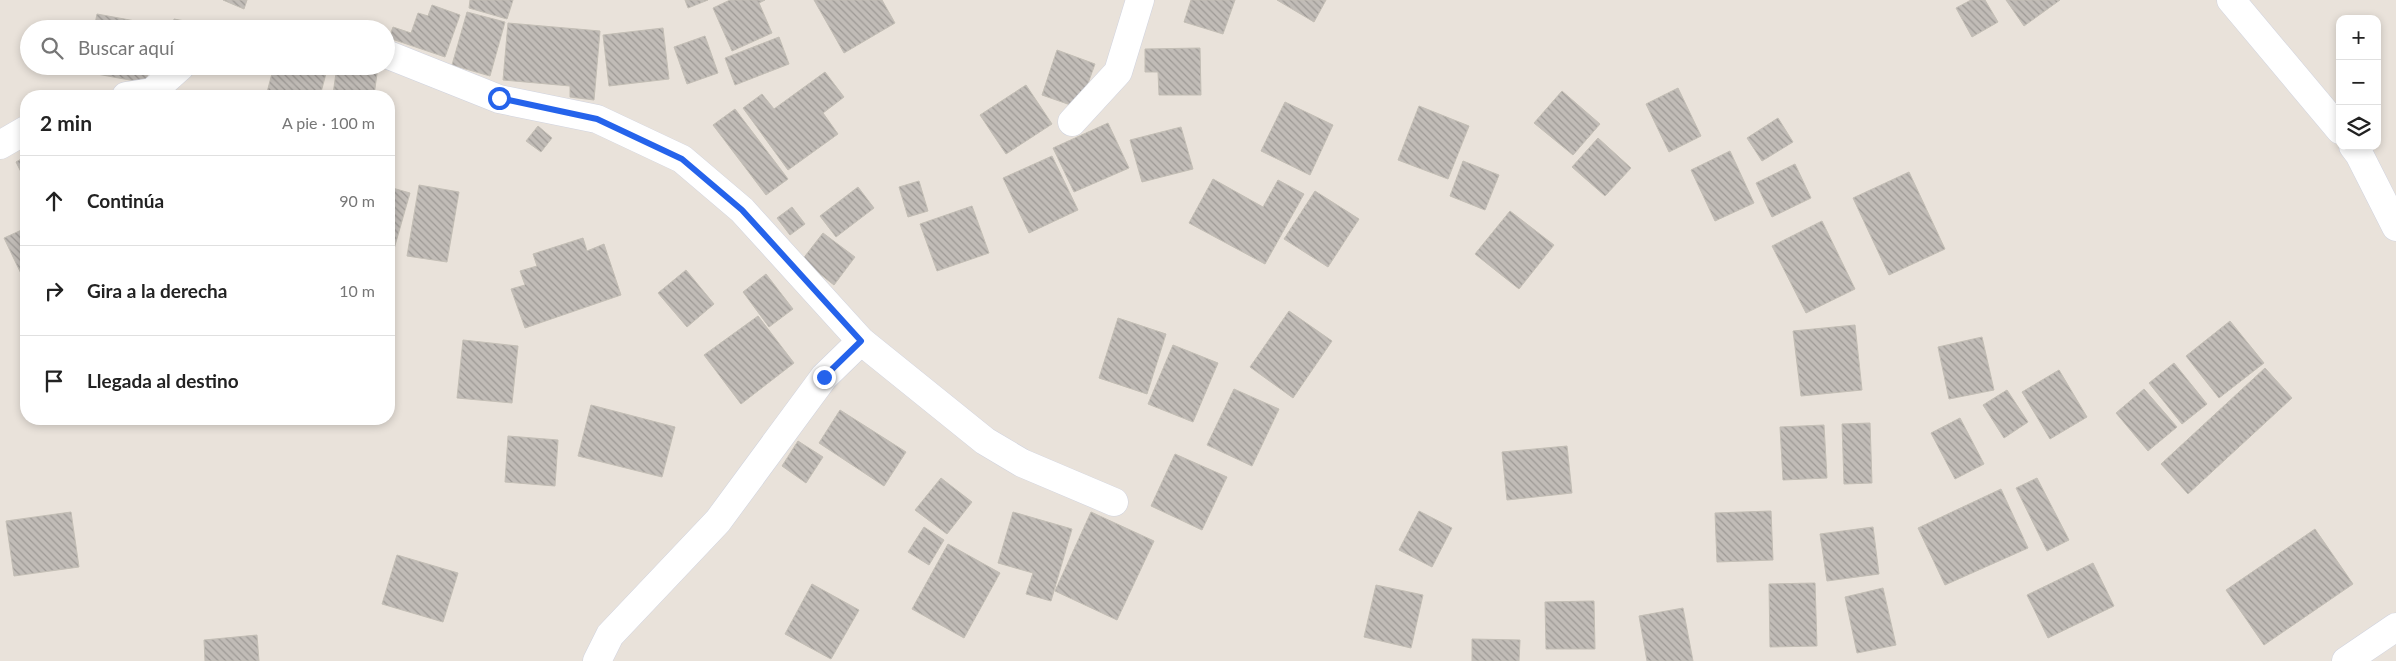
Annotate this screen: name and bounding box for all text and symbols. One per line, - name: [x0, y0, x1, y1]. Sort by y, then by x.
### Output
- map controls: [2336, 15, 2381, 150]
- button: +: [2336, 15, 2381, 60]
- search box: [20, 20, 395, 75]
- icon: search: [38, 34, 66, 62]
- text: Buscar aquí: [78, 36, 174, 59]
- button: −: [2336, 60, 2381, 105]
- route start: [488, 87, 511, 110]
- button: layers: [2336, 105, 2381, 150]
- text: 2 min: [40, 110, 92, 135]
- text: A pie · 100 m: [282, 113, 375, 132]
- icon: ahead: [40, 187, 68, 215]
- text: Continúa: [87, 189, 164, 212]
- text: 90 m: [339, 191, 375, 210]
- icon: right: [40, 277, 68, 305]
- text: Gira a la derecha: [87, 279, 227, 302]
- text: 10 m: [339, 281, 375, 300]
- route end: [813, 366, 836, 389]
- icon: arrive: [40, 367, 68, 395]
- text: Llegada al destino: [87, 369, 239, 392]

